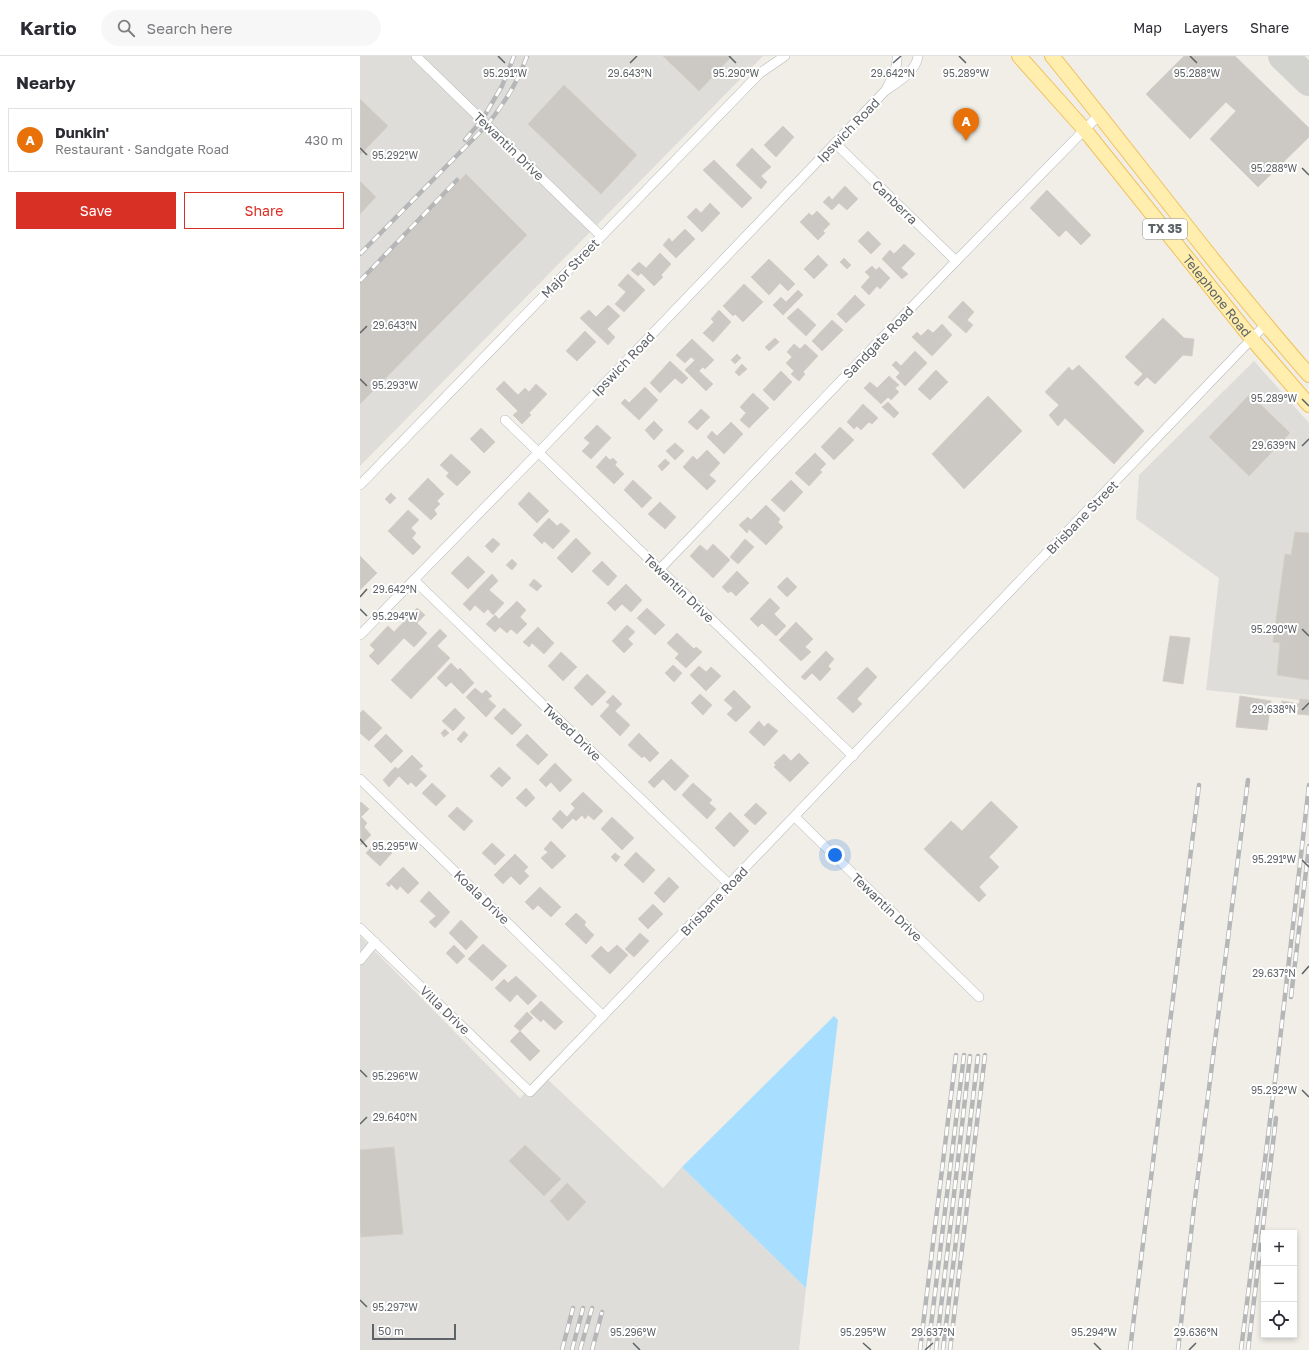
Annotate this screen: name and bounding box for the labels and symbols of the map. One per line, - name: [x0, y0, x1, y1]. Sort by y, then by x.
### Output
- text: 95.291°W: [483, 67, 528, 79]
- text: 29.643°N: [608, 67, 652, 79]
- text: 95.290°W: [713, 67, 760, 79]
- text: 29.642°N: [871, 67, 915, 79]
- text: 95.289°W: [943, 67, 990, 79]
- text: 95.288°W: [1174, 67, 1221, 79]
- street label: Ipswich Road: [813, 95, 883, 165]
- street label: Tewantin Drive: [470, 108, 548, 184]
- pin: A: [953, 108, 979, 141]
- text: 95.292°W: [372, 149, 418, 161]
- text: 95.288°W: [1251, 162, 1298, 174]
- street label: Canberra: [869, 176, 921, 228]
- road number: TX 35: [1143, 219, 1187, 239]
- street label: Major Street: [538, 235, 602, 301]
- street label: Telephone Road: [1180, 251, 1255, 340]
- street label: Sandgate Road: [839, 302, 917, 382]
- text: 29.643°N: [373, 319, 417, 331]
- street label: Ipswich Road: [588, 329, 658, 399]
- text: 95.293°W: [372, 379, 418, 391]
- text: 95.289°W: [1251, 392, 1298, 404]
- text: 29.639°N: [1252, 439, 1296, 451]
- street label: Brisbane Street: [1043, 477, 1121, 557]
- street label: Tewantin Drive: [640, 550, 718, 626]
- text: 29.642°N: [373, 583, 417, 595]
- text: 95.294°W: [372, 610, 418, 622]
- text: 95.290°W: [1251, 623, 1298, 635]
- street label: Tweed Drive: [539, 700, 605, 764]
- text: 29.638°N: [1252, 703, 1296, 715]
- text: 95.295°W: [372, 840, 418, 852]
- your location: [825, 845, 845, 865]
- text: 95.291°W: [1252, 853, 1297, 865]
- street label: Brisbane Road: [677, 863, 751, 939]
- street label: Koala Drive: [451, 867, 513, 927]
- street label: Tewantin Drive: [848, 869, 926, 945]
- text: 29.637°N: [1252, 967, 1296, 979]
- street label: Villa Drive: [417, 982, 473, 1038]
- text: 95.296°W: [372, 1070, 419, 1082]
- text: 95.292°W: [1251, 1084, 1297, 1096]
- text: 29.640°N: [373, 1111, 417, 1123]
- text: 95.297°W: [372, 1301, 418, 1313]
- scale bar: [372, 1322, 456, 1341]
- text: 95.296°W: [610, 1326, 657, 1338]
- text: 95.295°W: [840, 1326, 886, 1338]
- text: 29.637°N: [911, 1326, 955, 1338]
- text: 95.294°W: [1071, 1326, 1117, 1338]
- text: 29.636°N: [1174, 1326, 1218, 1338]

